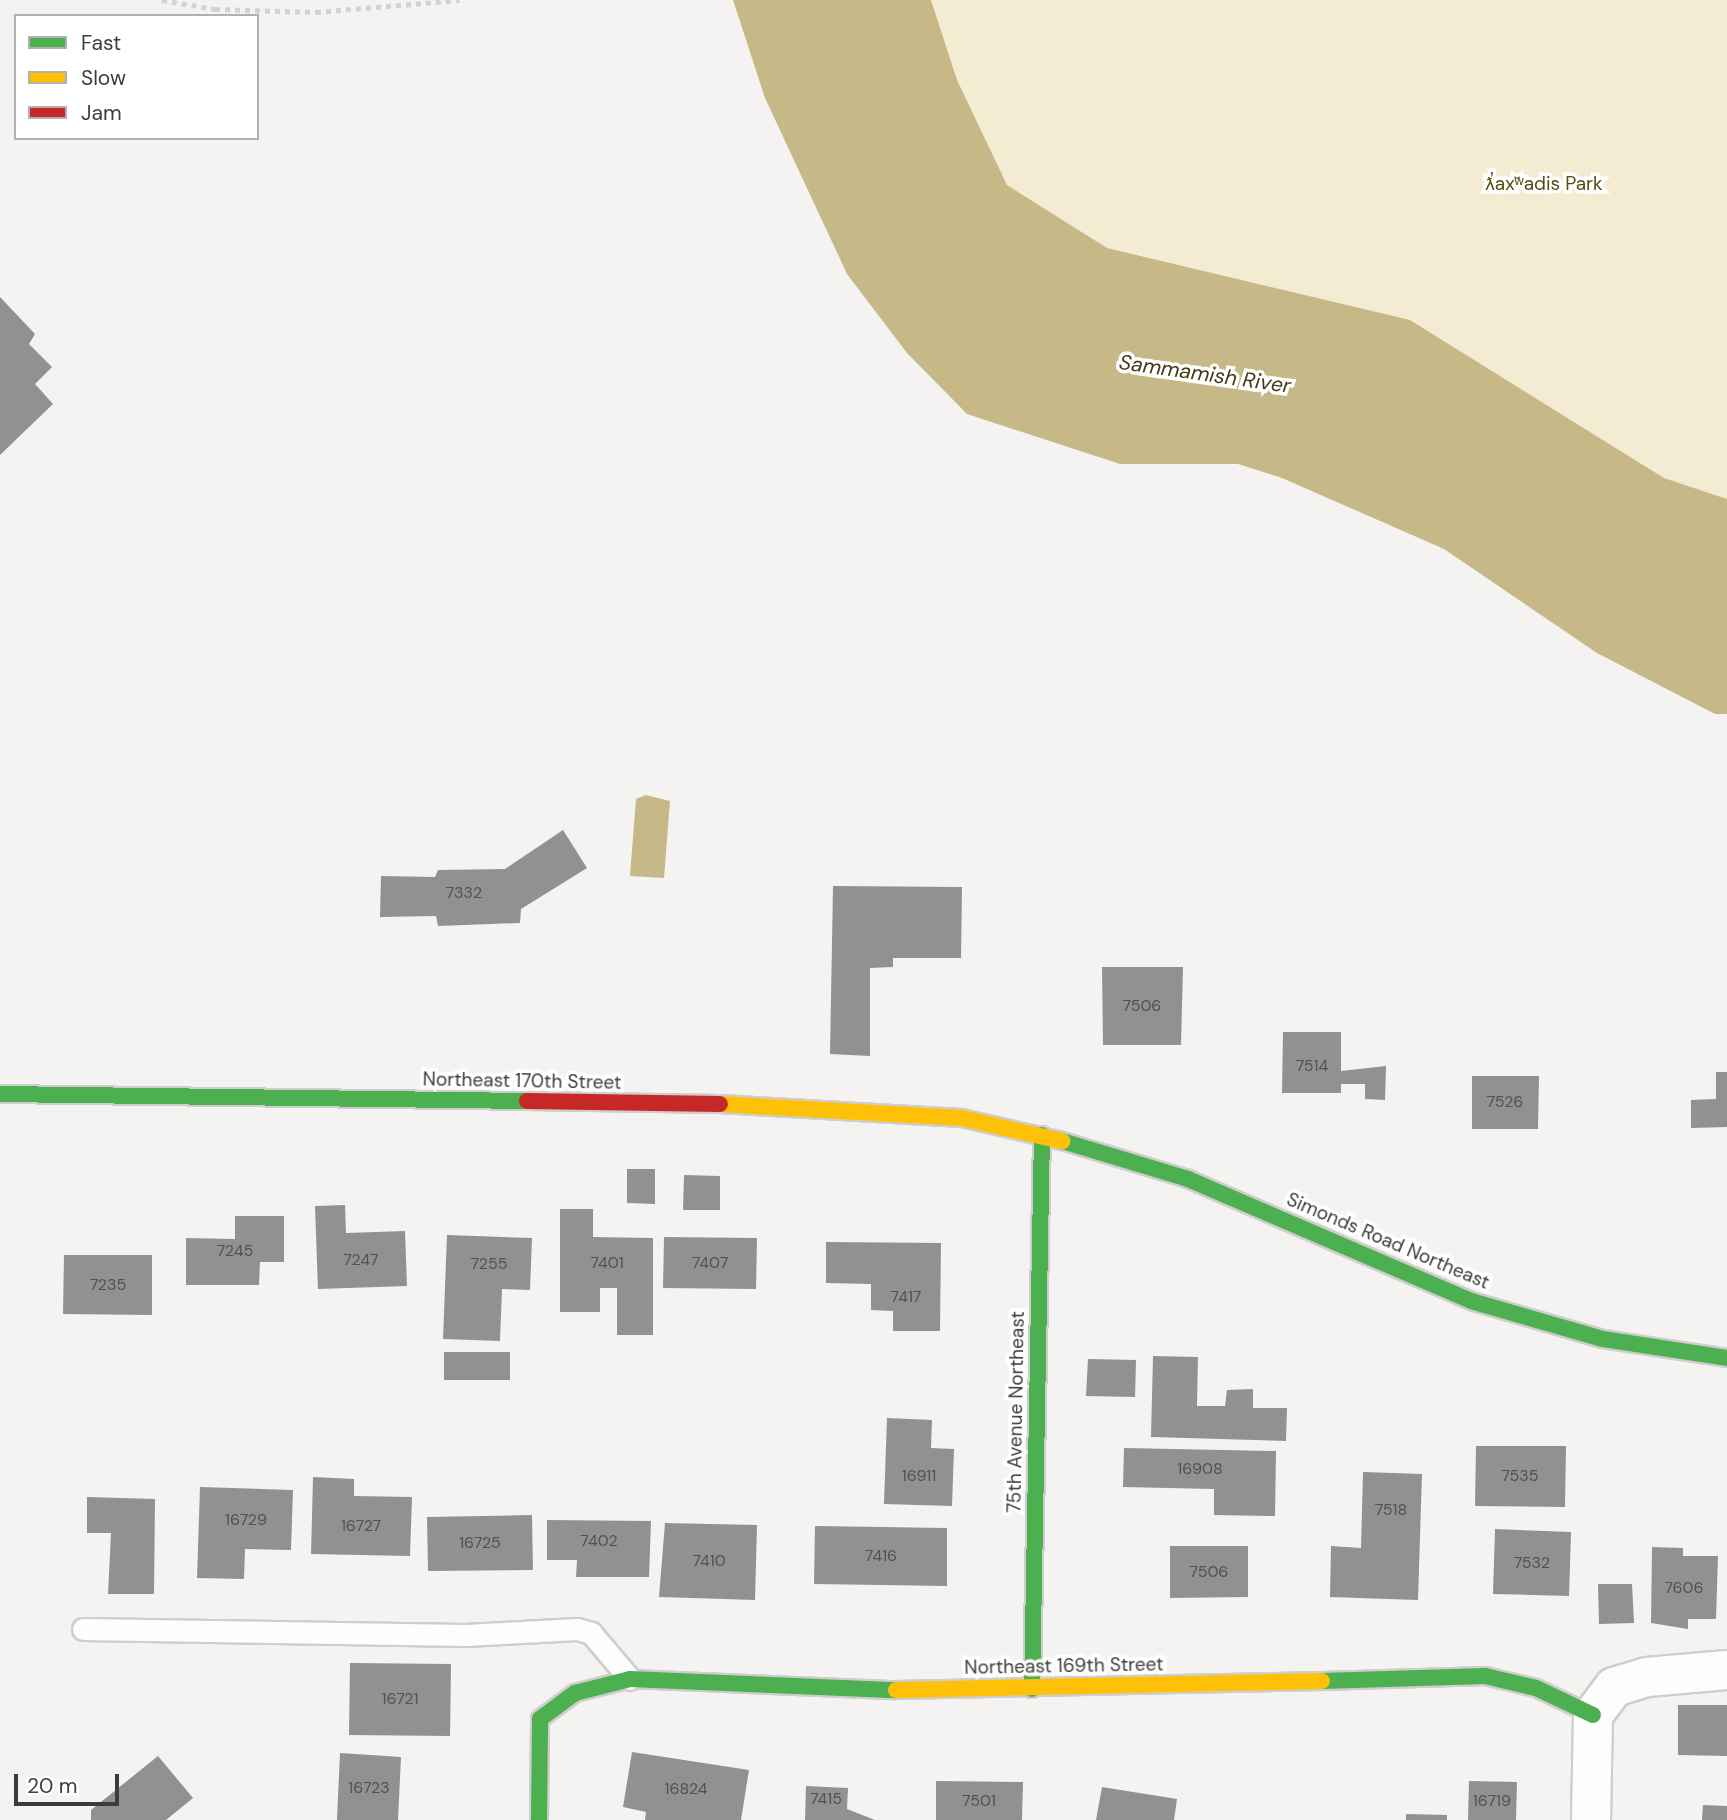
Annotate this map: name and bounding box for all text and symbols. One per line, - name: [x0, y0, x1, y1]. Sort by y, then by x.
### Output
- legend: [14, 14, 259, 140]
- text: Fast: [81, 29, 121, 57]
- text: Slow: [81, 64, 126, 92]
- text: Jam: [81, 99, 122, 127]
- park label: ƛ̕ax̌ʷadis Park: [1485, 173, 1603, 195]
- water label: Sammamish River: [1118, 349, 1292, 399]
- house number: 7332: [446, 883, 482, 903]
- house number: 7506: [1123, 996, 1161, 1016]
- house number: 7514: [1296, 1056, 1328, 1076]
- street label: Northeast 170th Street: [423, 1068, 621, 1094]
- house number: 7526: [1487, 1092, 1523, 1112]
- street label: Simonds Road Northeast: [1283, 1188, 1493, 1294]
- house number: 7245: [217, 1241, 253, 1261]
- house number: 7247: [343, 1250, 379, 1270]
- house number: 7401: [590, 1253, 624, 1273]
- house number: 7407: [692, 1253, 728, 1273]
- house number: 7255: [471, 1254, 507, 1274]
- house number: 7235: [90, 1275, 126, 1295]
- house number: 7417: [891, 1287, 921, 1307]
- street label: 75th Avenue Northeast: [1003, 1311, 1029, 1513]
- house number: 16908: [1177, 1459, 1223, 1479]
- house number: 16911: [902, 1466, 936, 1486]
- house number: 7535: [1501, 1466, 1539, 1486]
- house number: 7518: [1375, 1500, 1407, 1520]
- house number: 16729: [225, 1510, 267, 1530]
- house number: 16727: [341, 1516, 381, 1536]
- house number: 7402: [580, 1531, 618, 1551]
- house number: 16725: [459, 1533, 501, 1553]
- house number: 7416: [865, 1546, 897, 1566]
- house number: 7410: [692, 1551, 726, 1571]
- house number: 7532: [1514, 1553, 1550, 1573]
- house number: 7506: [1190, 1562, 1228, 1582]
- house number: 7606: [1664, 1578, 1704, 1598]
- street label: Northeast 169th Street: [964, 1653, 1164, 1679]
- house number: 16721: [382, 1689, 418, 1709]
- scale bar: [18, 1760, 122, 1804]
- text: 20 m: [27, 1772, 78, 1800]
- house number: 16723: [348, 1778, 390, 1798]
- house number: 16824: [664, 1779, 708, 1799]
- house number: 7415: [810, 1789, 842, 1809]
- house number: 7501: [962, 1791, 996, 1811]
- house number: 16719: [1473, 1791, 1511, 1811]

